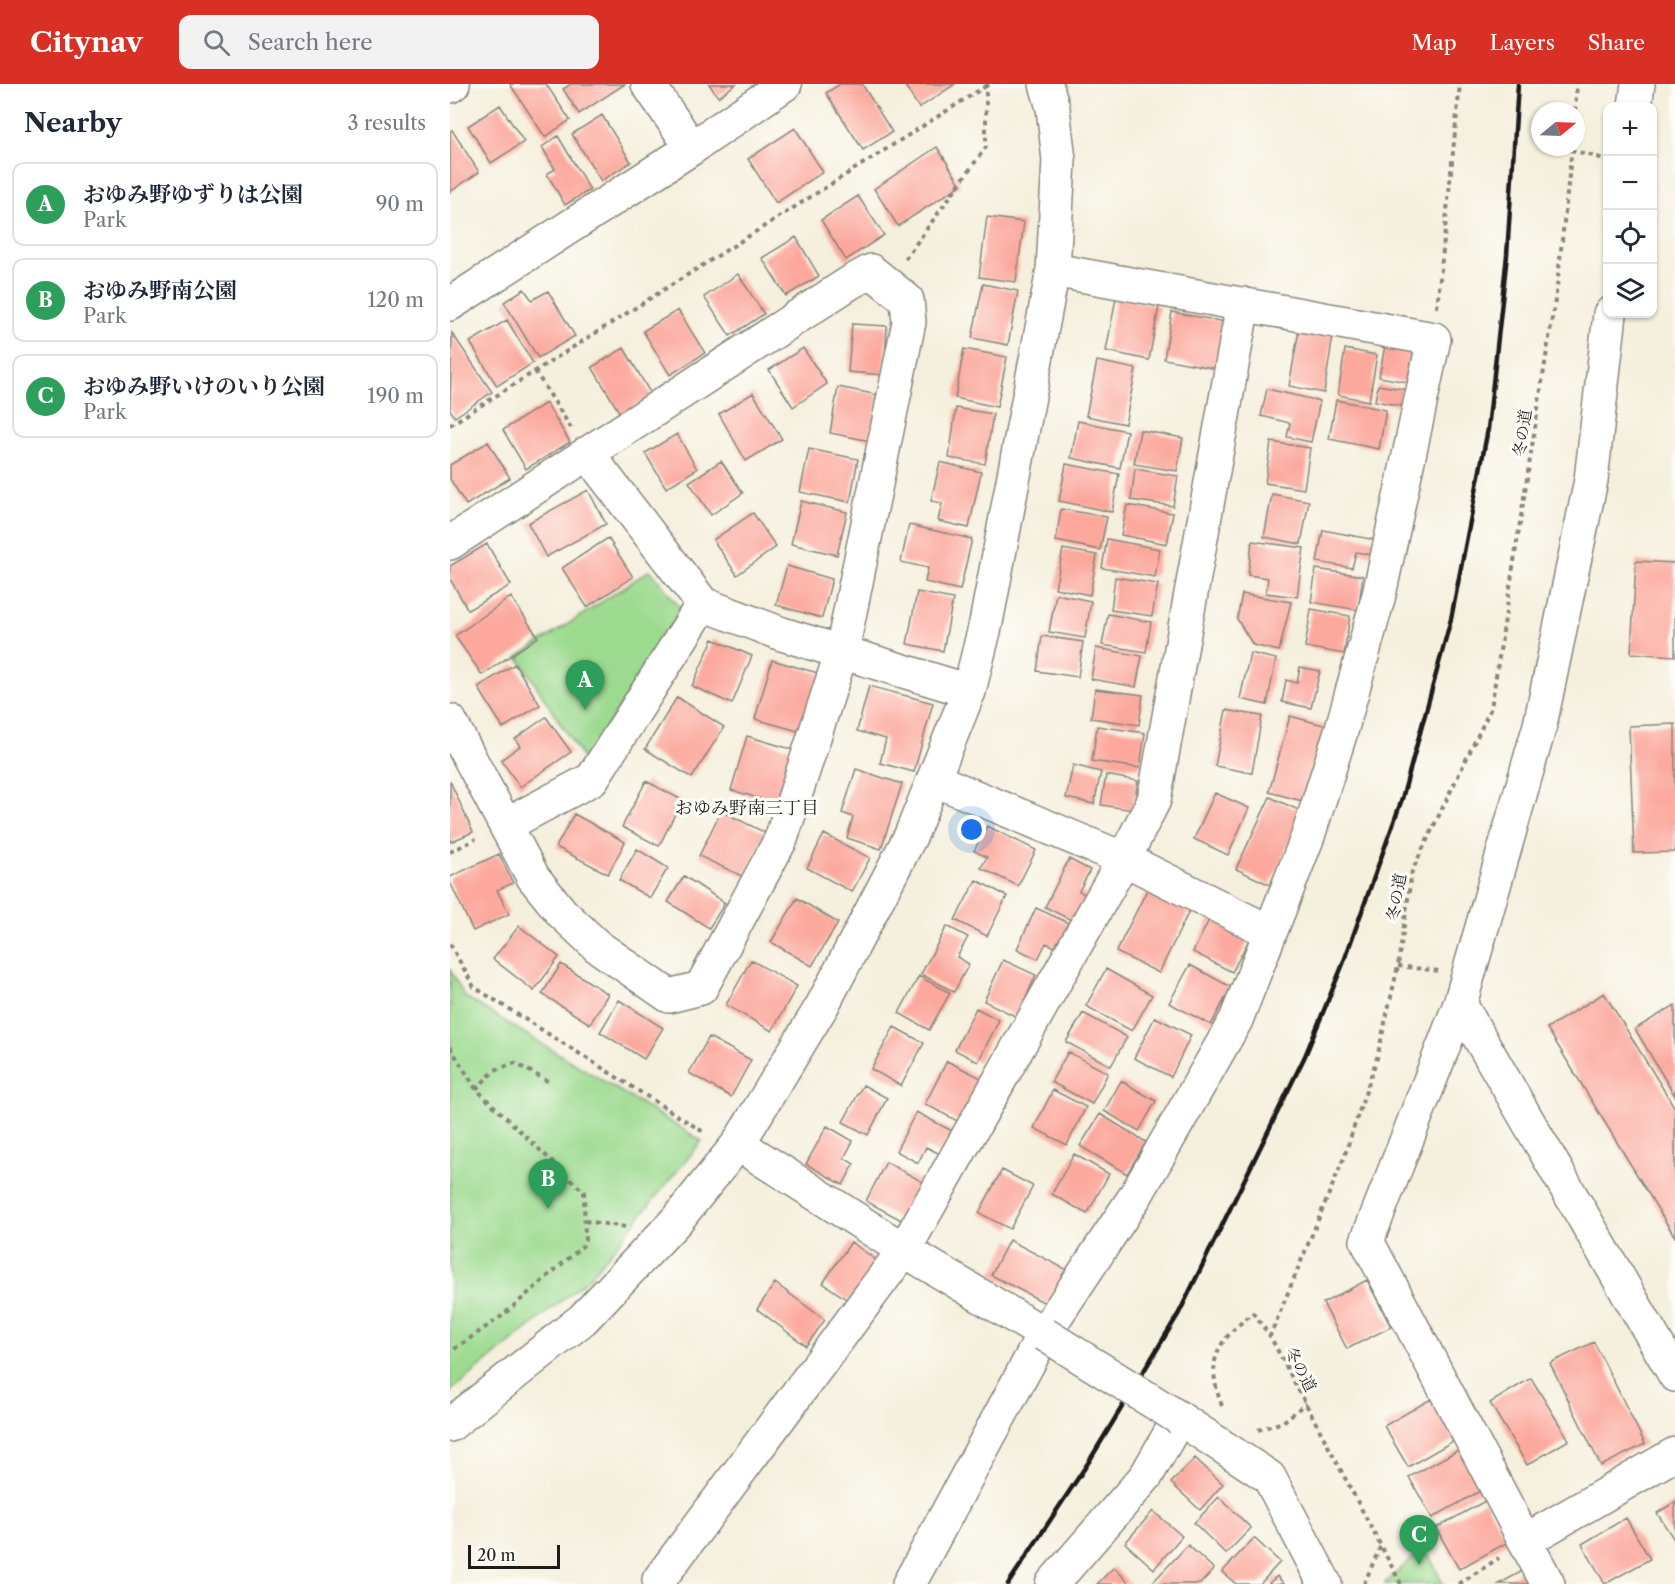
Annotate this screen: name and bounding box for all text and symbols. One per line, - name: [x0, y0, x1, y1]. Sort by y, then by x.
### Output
- search box: [179, 15, 599, 69]
- text: Citynav: [30, 25, 143, 59]
- icon: search: [200, 26, 233, 59]
- text: Search here: [248, 29, 372, 56]
- text: Map: [1412, 30, 1457, 55]
- text: Layers: [1490, 30, 1555, 55]
- text: Share: [1588, 30, 1645, 55]
- north arrow: [1531, 102, 1585, 156]
- map controls: [1603, 102, 1657, 318]
- button: +: [1603, 102, 1657, 156]
- text: Nearby: [24, 107, 122, 139]
- text: 3 results: [348, 111, 426, 135]
- button: −: [1603, 156, 1657, 210]
- text: おゆみ野ゆずりは公園: [83, 181, 303, 208]
- text: A: [38, 192, 53, 216]
- text: 90 m: [376, 192, 424, 216]
- text: Park: [83, 208, 126, 232]
- button: locate: [1603, 210, 1657, 264]
- button: layers: [1603, 264, 1657, 318]
- text: おゆみ野南公園: [83, 277, 237, 304]
- text: B: [38, 288, 53, 312]
- text: 120 m: [367, 288, 424, 312]
- text: Park: [83, 304, 126, 328]
- text: おゆみ野いけのいり公園: [83, 373, 325, 400]
- text: C: [37, 384, 54, 408]
- text: 190 m: [367, 384, 424, 408]
- text: Park: [83, 400, 126, 424]
- street label: 冬の道: [1509, 408, 1535, 458]
- pin: A: [566, 660, 604, 710]
- district label: おゆみ野南三丁目: [675, 797, 819, 819]
- your location: [957, 815, 986, 844]
- street label: 冬の道: [1382, 872, 1410, 922]
- pin: B: [528, 1160, 568, 1209]
- street label: 冬の道: [1281, 1343, 1321, 1395]
- pin: C: [1400, 1516, 1438, 1565]
- scale bar: [468, 1542, 560, 1570]
- text: 20 m: [477, 1545, 516, 1565]

